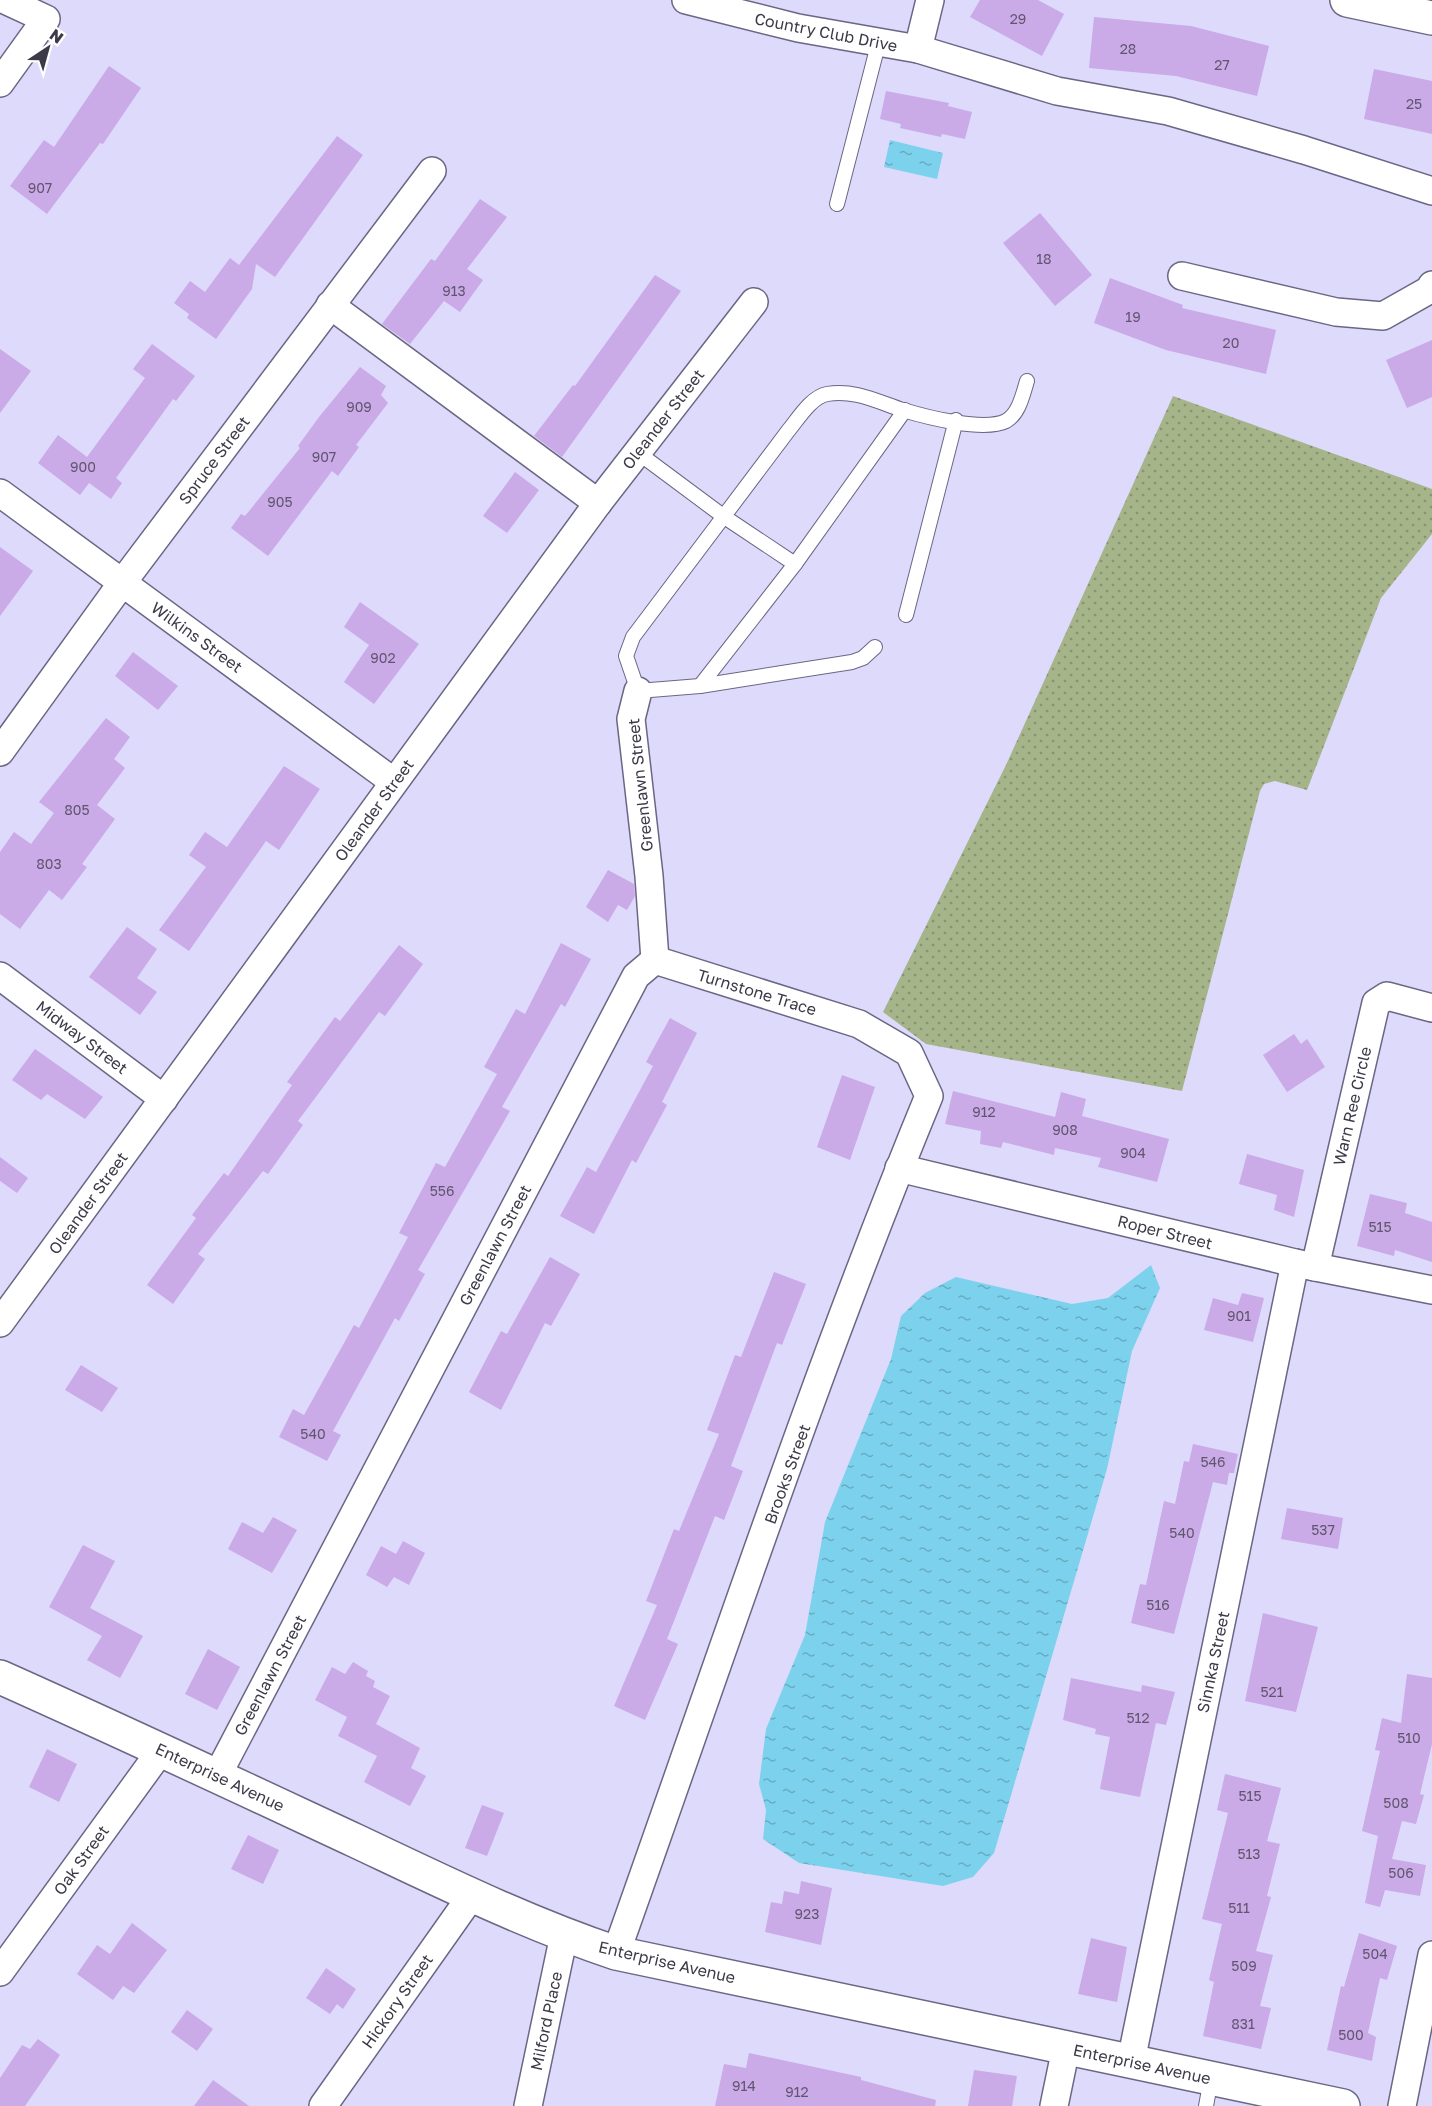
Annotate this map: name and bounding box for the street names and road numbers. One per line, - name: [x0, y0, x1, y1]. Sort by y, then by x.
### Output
- street label: Country Club Drive: [753, 8, 899, 56]
- street label: Oleander Street: [618, 365, 708, 473]
- street label: Spruce Street: [174, 412, 254, 508]
- street label: Wilkins Street: [148, 597, 246, 677]
- street label: Greenlawn Street: [623, 717, 657, 853]
- street label: Oleander Street: [330, 755, 418, 865]
- street label: Turnstone Trace: [695, 964, 819, 1020]
- street label: Midway Street: [32, 996, 132, 1078]
- street label: Warn Ree Circle: [1329, 1045, 1375, 1167]
- street label: Oleander Street: [44, 1148, 132, 1258]
- street label: Greenlawn Street: [455, 1181, 535, 1309]
- street label: Roper Street: [1115, 1211, 1215, 1253]
- street label: Brooks Street: [760, 1421, 814, 1527]
- street label: Sinnka Street: [1192, 1609, 1234, 1715]
- street label: Greenlawn Street: [230, 1611, 310, 1739]
- street label: Enterprise Avenue: [152, 1738, 288, 1816]
- street label: Oak Street: [49, 1821, 113, 1899]
- street label: Enterprise Avenue: [597, 1937, 737, 1987]
- street label: Hickory Street: [357, 1950, 437, 2052]
- street label: Milford Place: [526, 1970, 566, 2072]
- street label: Enterprise Avenue: [1071, 2040, 1213, 2088]

